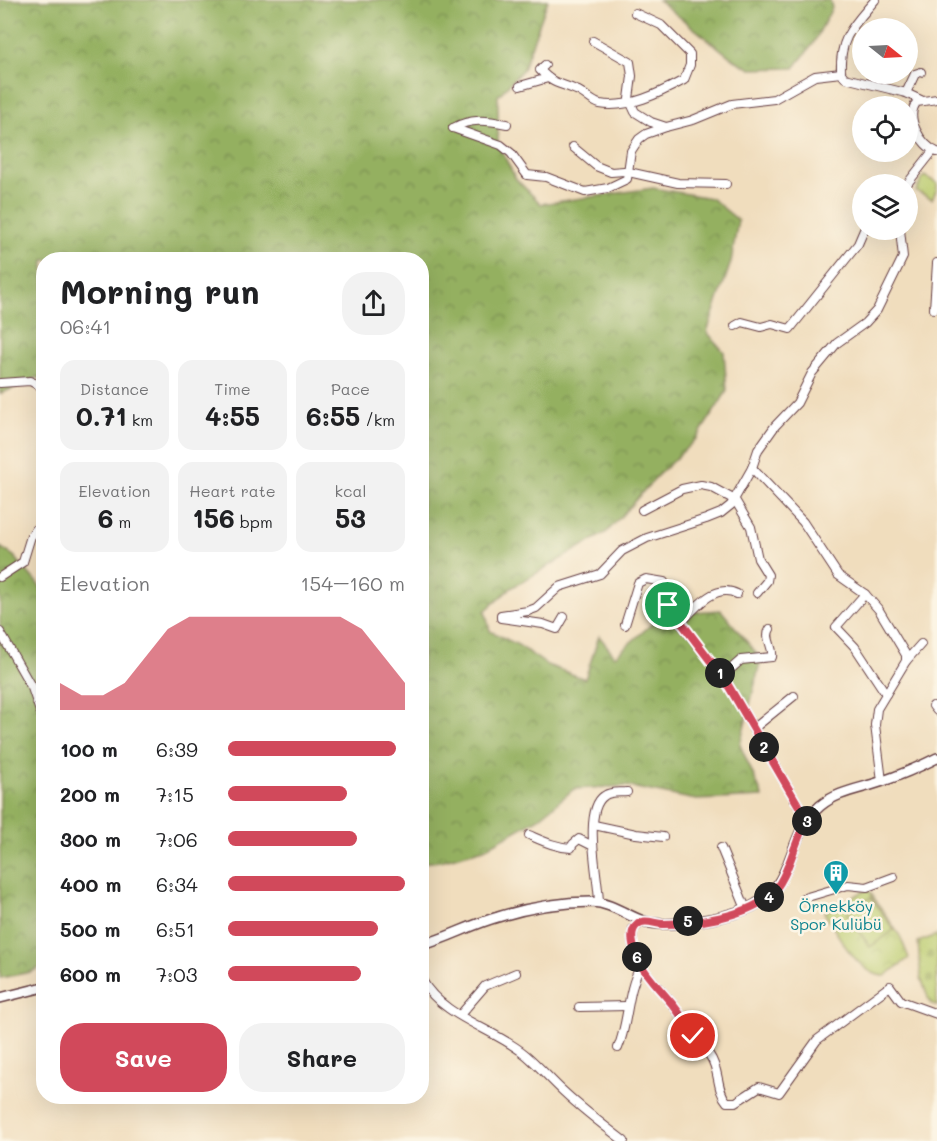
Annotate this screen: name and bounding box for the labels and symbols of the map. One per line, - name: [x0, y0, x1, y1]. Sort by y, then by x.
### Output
- north arrow: [852, 18, 918, 84]
- pin: [642, 579, 693, 630]
- pin: 1: [705, 658, 735, 688]
- pin: 2: [749, 732, 779, 762]
- pin: 3: [792, 806, 822, 836]
- building icon: Örnekköy Spor Kulübü: [821, 858, 851, 896]
- pin: 4: [754, 882, 784, 912]
- place label: Örnekköy Spor Kulübü: [790, 895, 882, 934]
- pin: 5: [673, 906, 703, 936]
- pin: 6: [622, 942, 652, 972]
- pin: [667, 1010, 718, 1061]

